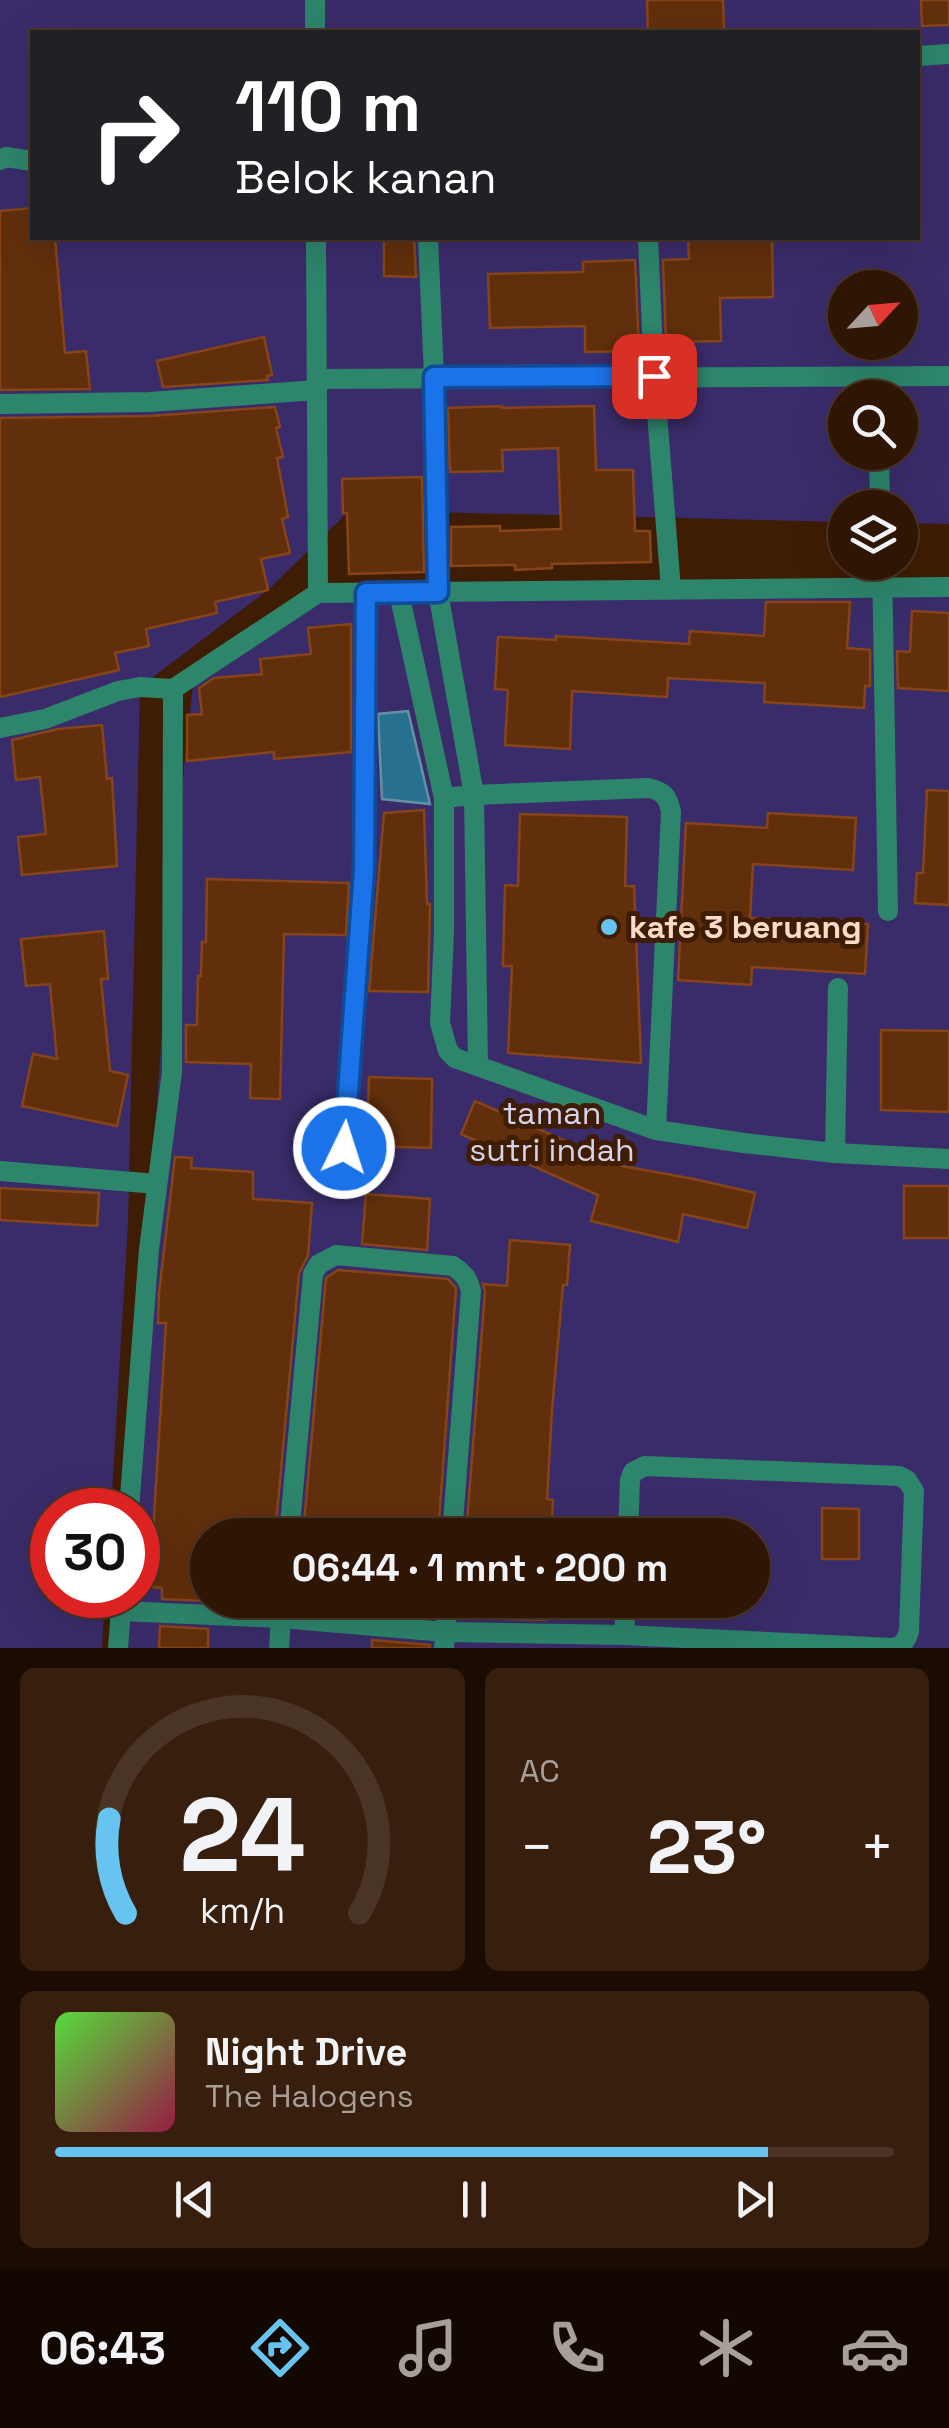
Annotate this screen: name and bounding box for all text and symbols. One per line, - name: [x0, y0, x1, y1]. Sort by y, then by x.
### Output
- text: 110 m: [235, 62, 421, 151]
- icon: right: [70, 70, 200, 200]
- text: Belok kanan: [235, 149, 497, 206]
- north arrow: [828, 270, 918, 360]
- map controls: [828, 270, 918, 580]
- pin: [612, 334, 697, 419]
- icon: arrive: [627, 349, 682, 404]
- button: search: [828, 380, 918, 470]
- button: layers: [828, 490, 918, 580]
- place label: kafe 3 beruang: [629, 907, 862, 947]
- marker: kafe 3 beruang: [598, 916, 620, 938]
- park label: taman sutri indah: [469, 1093, 635, 1170]
- position arrow: [292, 1096, 396, 1200]
- speed limit sign: 30: [30, 1488, 160, 1618]
- text: 06:44 · 1 mnt · 200 m: [292, 1544, 668, 1592]
- text: AC: [520, 1751, 560, 1791]
- text: 24: [179, 1769, 305, 1901]
- text: 23°: [647, 1799, 767, 1895]
- text: −: [520, 1812, 554, 1882]
- text: +: [860, 1812, 894, 1882]
- text: km/h: [200, 1888, 285, 1933]
- text: Night Drive: [205, 2028, 407, 2076]
- text: The Halogens: [205, 2076, 414, 2116]
- icon: previous: [167, 2172, 222, 2227]
- icon: pause: [447, 2172, 502, 2227]
- icon: next: [727, 2172, 782, 2227]
- icon: directions: [245, 2313, 315, 2383]
- icon: music: [393, 2313, 463, 2383]
- icon: phone: [542, 2313, 612, 2383]
- icon: climate: [691, 2313, 761, 2383]
- icon: car: [840, 2313, 910, 2383]
- text: 06:43: [39, 2320, 166, 2377]

